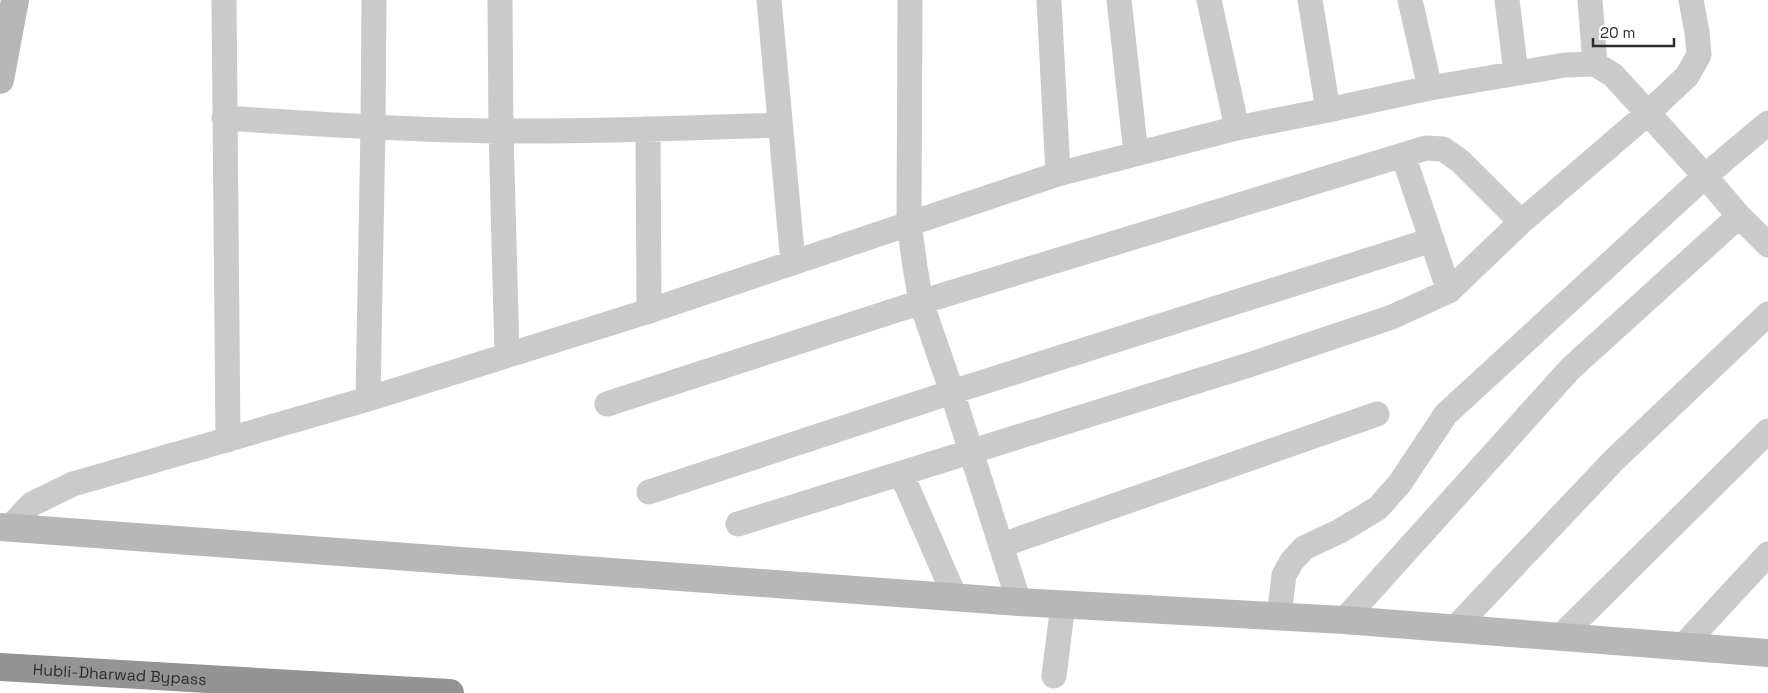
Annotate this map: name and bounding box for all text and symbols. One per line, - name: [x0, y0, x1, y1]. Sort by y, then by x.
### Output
- scale bar: [1593, 15, 1674, 47]
- text: 20 m: [1600, 23, 1635, 42]
- street label: Hubli-Dharwad Bypass: [32, 659, 207, 690]

